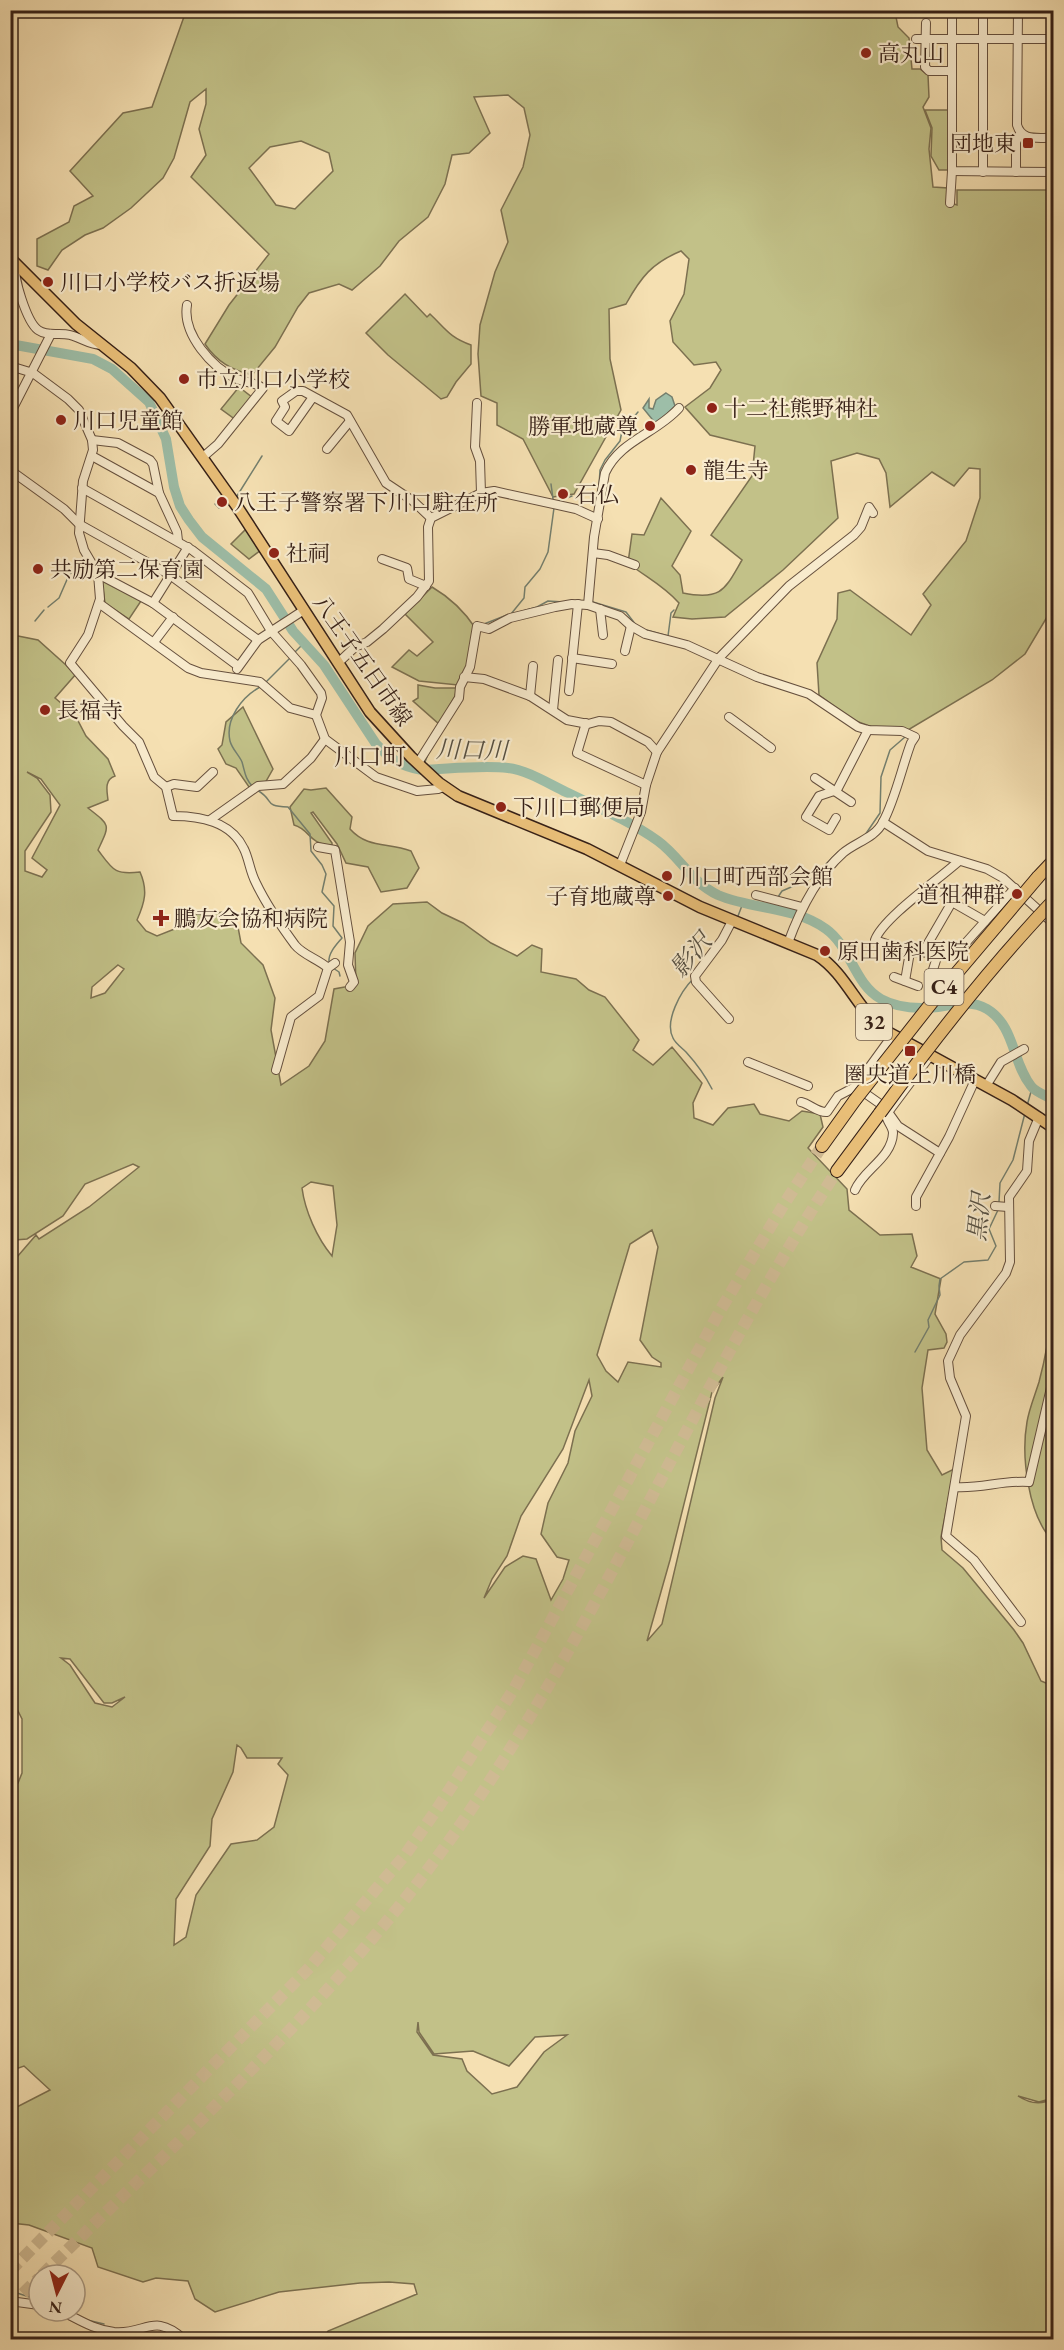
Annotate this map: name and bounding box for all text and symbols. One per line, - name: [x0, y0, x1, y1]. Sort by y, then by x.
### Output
- place label: 高丸山: [878, 39, 944, 68]
- marker: 高丸山: [859, 46, 873, 60]
- place label: 団地東: [950, 129, 1016, 158]
- marker: 団地東: [1021, 136, 1035, 150]
- place label: 川口小学校バス折返場: [60, 268, 280, 297]
- marker: 川口小学校バス折返場: [41, 275, 55, 289]
- place label: 市立川口小学校: [196, 365, 350, 394]
- marker: 市立川口小学校: [177, 372, 191, 386]
- place label: 十二社熊野神社: [724, 394, 878, 423]
- marker: 十二社熊野神社: [705, 401, 719, 415]
- place label: 川口児童館: [73, 406, 183, 435]
- place label: 勝軍地蔵尊: [528, 412, 638, 441]
- marker: 川口児童館: [54, 413, 68, 427]
- marker: 勝軍地蔵尊: [643, 419, 657, 433]
- place label: 龍生寺: [703, 456, 769, 485]
- marker: 龍生寺: [684, 463, 698, 477]
- place label: 石仏: [575, 480, 619, 509]
- marker: 石仏: [556, 487, 570, 501]
- place label: 八王子警察署下川口駐在所: [234, 488, 498, 517]
- marker: 八王子警察署下川口駐在所: [215, 495, 229, 509]
- place label: 社祠: [286, 539, 330, 568]
- marker: 社祠: [267, 546, 281, 560]
- place label: 共励第二保育園: [50, 555, 204, 584]
- marker: 共励第二保育園: [31, 562, 45, 576]
- street label: 八王子五日市線: [307, 589, 419, 732]
- place label: 長福寺: [57, 696, 123, 725]
- marker: 長福寺: [38, 703, 52, 717]
- water label: 川口川: [436, 733, 511, 766]
- district label: 川口町: [334, 741, 406, 772]
- place label: 下川口郵便局: [513, 793, 645, 822]
- marker: 下川口郵便局: [494, 800, 508, 814]
- place label: 川口町西部会館: [679, 862, 833, 891]
- marker: 川口町西部会館: [660, 869, 674, 883]
- place label: 道祖神群: [917, 880, 1005, 909]
- place label: 子育地蔵尊: [546, 882, 656, 911]
- marker: 道祖神群: [1010, 887, 1024, 901]
- marker: 子育地蔵尊: [661, 889, 675, 903]
- place label: 鵬友会協和病院: [174, 904, 328, 933]
- marker: 鵬友会協和病院: [152, 909, 170, 927]
- water label: 影沢: [663, 924, 720, 983]
- place label: 原田歯科医院: [837, 937, 969, 966]
- marker: 原田歯科医院: [818, 944, 832, 958]
- road number: C4: [924, 969, 964, 1005]
- road number: 32: [856, 1004, 892, 1040]
- marker: 圏央道上川橋: [903, 1044, 917, 1058]
- place label: 圏央道上川橋: [844, 1060, 976, 1089]
- water label: 黒沢: [961, 1188, 997, 1242]
- north arrow: [27, 2263, 87, 2323]
- text: N: [48, 2296, 63, 2319]

